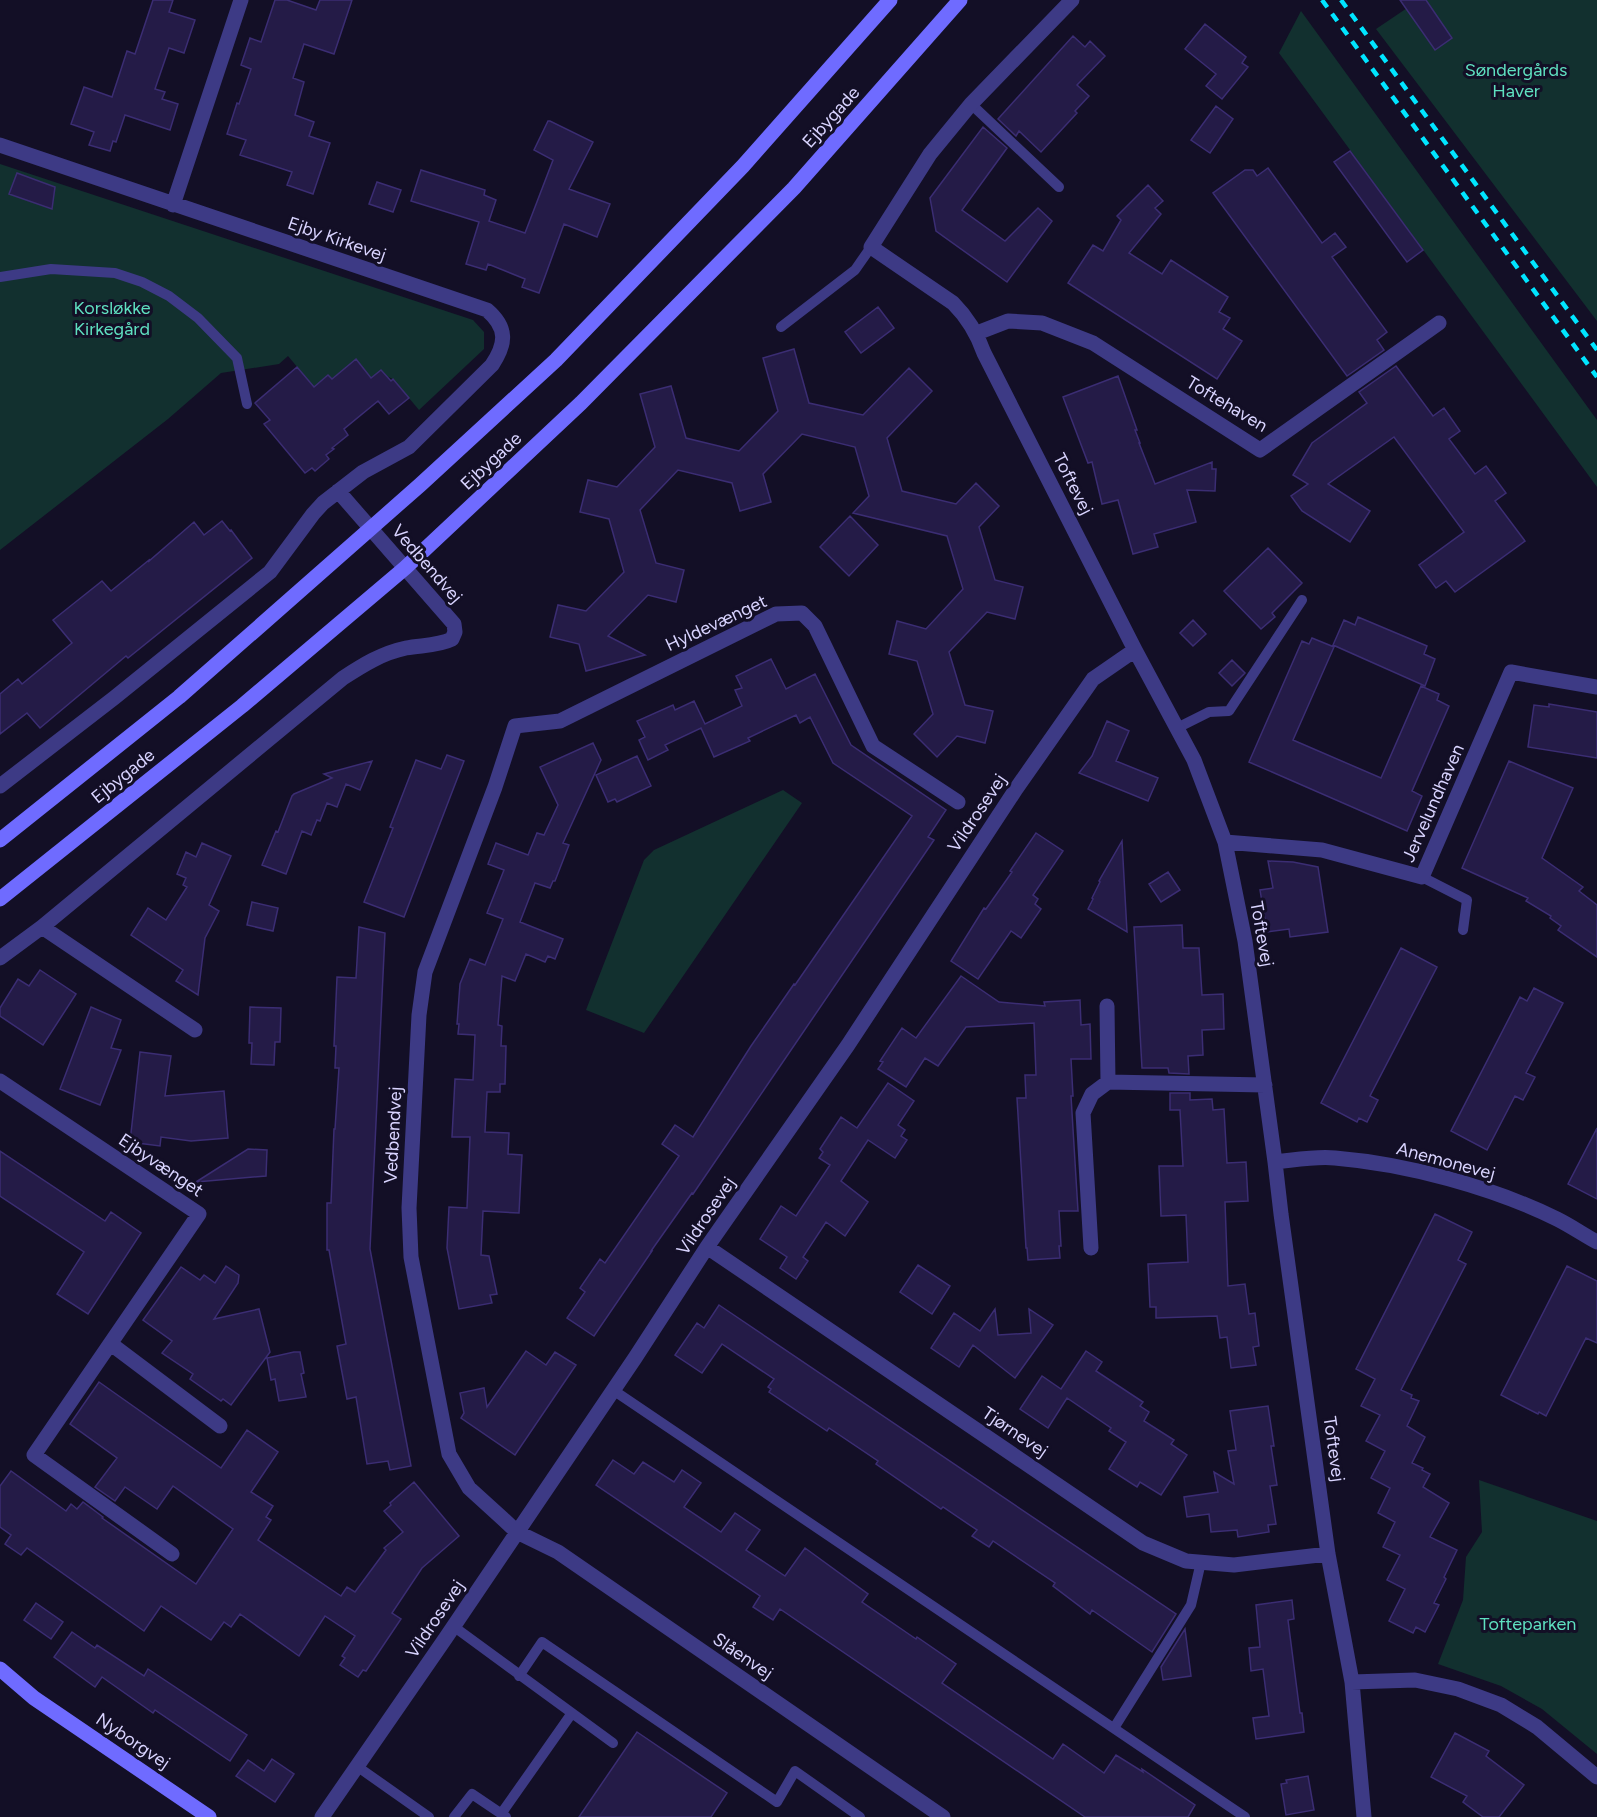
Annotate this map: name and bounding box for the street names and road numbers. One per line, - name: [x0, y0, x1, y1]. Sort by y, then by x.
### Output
- street label: Ejbygade: [798, 82, 864, 152]
- street label: Ejby Kirkevej: [285, 212, 389, 266]
- street label: Toftehaven: [1183, 371, 1271, 437]
- street label: Ejbygade: [456, 427, 526, 495]
- street label: Toftevej: [1048, 450, 1098, 518]
- street label: Vedbendvej: [387, 520, 467, 608]
- street label: Hyldevænget: [662, 590, 770, 656]
- street label: Jervelundhaven: [1397, 741, 1469, 865]
- street label: Ejbygade: [87, 744, 159, 808]
- street label: Vildrosevej: [943, 770, 1011, 856]
- street label: Toftevej: [1245, 900, 1279, 968]
- street label: Vedbendvej: [379, 1086, 407, 1184]
- street label: Ejbyvænget: [114, 1129, 208, 1201]
- street label: Anemonevej: [1394, 1137, 1498, 1185]
- street label: Vildrosevej: [672, 1173, 740, 1259]
- street label: Tjørnevej: [978, 1402, 1052, 1462]
- street label: Toftevej: [1319, 1415, 1349, 1483]
- street label: Vildrosevej: [401, 1576, 469, 1662]
- street label: Slåenvej: [709, 1628, 777, 1684]
- street label: Nyborgvej: [92, 1708, 174, 1774]

